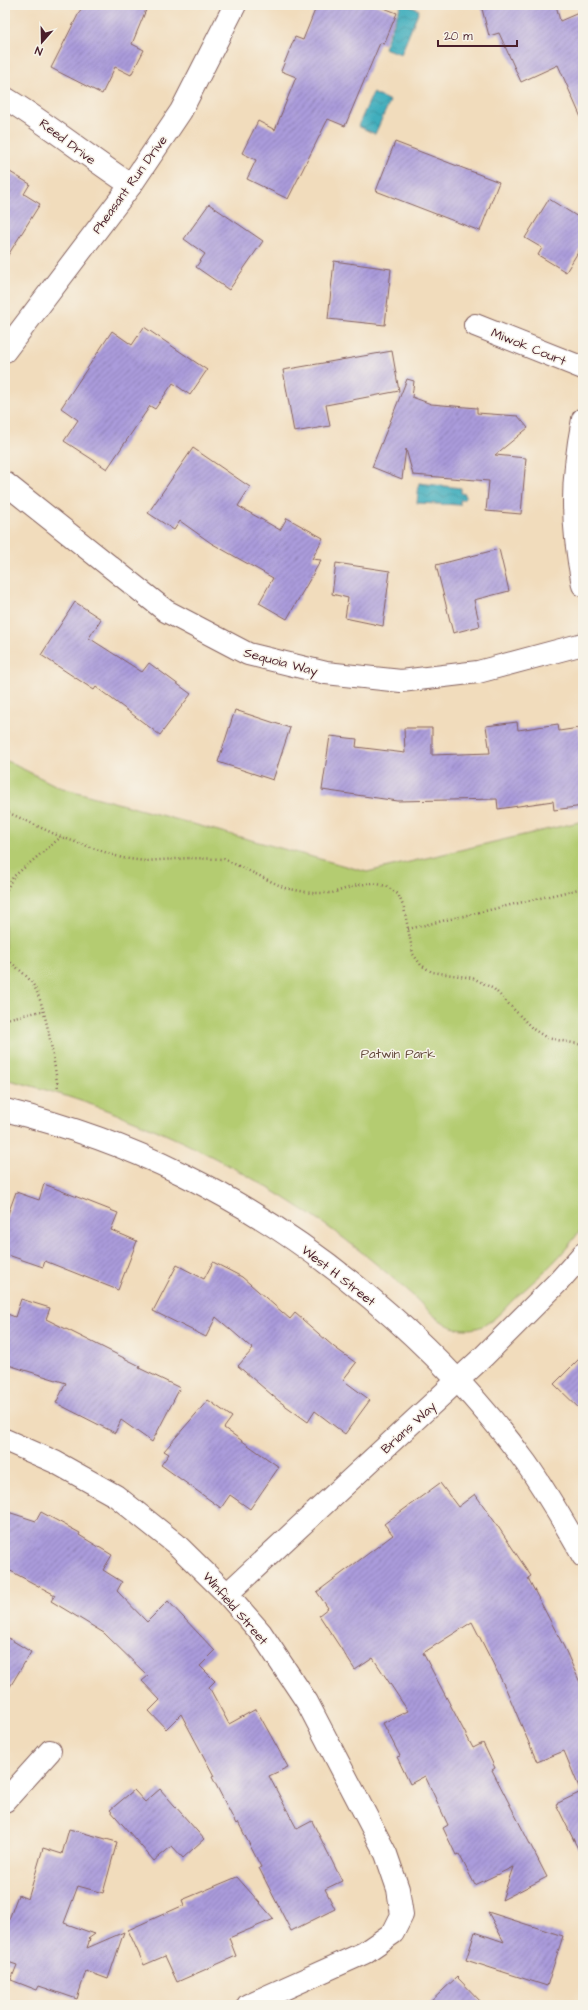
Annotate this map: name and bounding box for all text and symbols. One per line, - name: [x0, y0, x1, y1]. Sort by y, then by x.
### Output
- north arrow: [22, 22, 62, 62]
- scale bar: [438, 22, 517, 48]
- text: 20 m: [444, 28, 473, 45]
- text: N: [33, 43, 45, 59]
- street label: Reed Drive: [35, 115, 99, 169]
- street label: Pheasant Run Drive: [88, 132, 172, 237]
- street label: Miwok Court: [488, 324, 569, 370]
- street label: Sequoia Way: [242, 643, 320, 681]
- park label: Patwin Park: [361, 1045, 435, 1063]
- street label: West H Street: [298, 1241, 380, 1311]
- street label: Brians Way: [377, 1398, 441, 1459]
- street label: Winfield Street: [198, 1568, 273, 1650]

